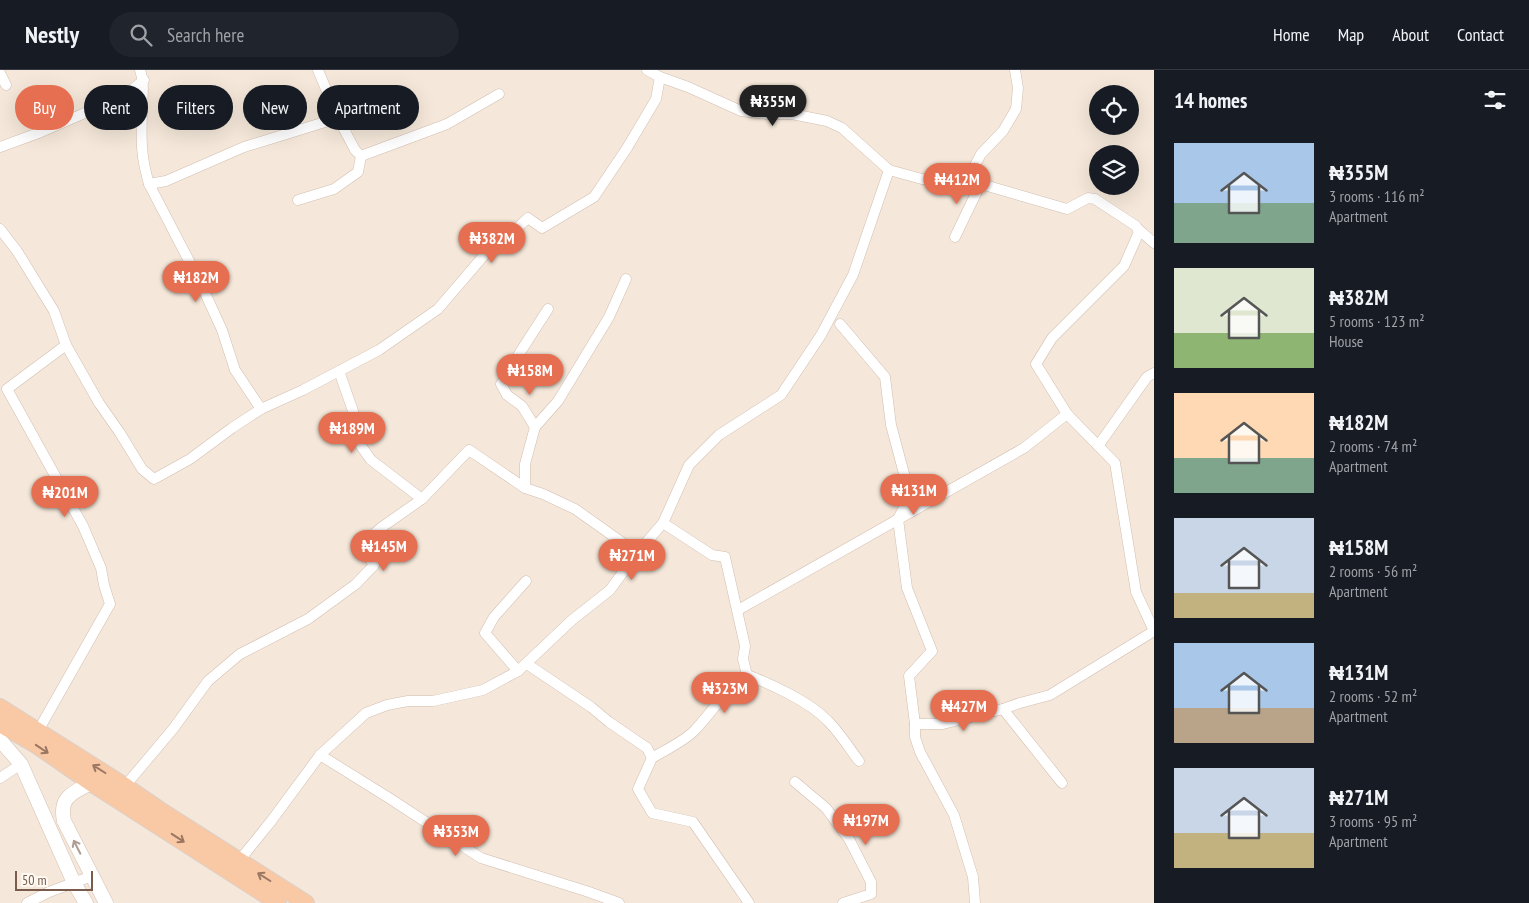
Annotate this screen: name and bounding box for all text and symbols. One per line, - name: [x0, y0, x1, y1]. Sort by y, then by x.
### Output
- search box: [109, 12, 459, 57]
- text: Nestly: [25, 19, 79, 50]
- icon: search: [127, 21, 155, 49]
- text: Search here: [167, 23, 244, 47]
- text: Home: [1273, 23, 1310, 46]
- text: Map: [1338, 23, 1364, 46]
- text: About: [1392, 23, 1429, 46]
- text: Contact: [1457, 23, 1504, 46]
- chip: Buy: [15, 85, 74, 130]
- chip: Rent: [84, 85, 148, 130]
- chip: Filters: [158, 85, 233, 130]
- chip: New: [243, 85, 307, 130]
- chip: Apartment: [317, 85, 419, 130]
- pin: ₦355M: [738, 85, 808, 127]
- map controls: [1089, 85, 1139, 195]
- button: locate: [1089, 85, 1139, 135]
- icon: filters: [1481, 86, 1509, 114]
- text: 14 homes: [1174, 87, 1247, 114]
- text: ₦355M: [750, 91, 796, 111]
- button: layers: [1089, 145, 1139, 195]
- text: ₦355M: [1329, 159, 1388, 186]
- pin: ₦412M: [922, 162, 992, 205]
- icon: home: [1214, 163, 1274, 223]
- text: ₦412M: [934, 169, 980, 189]
- text: 3 rooms · 116 m²: [1329, 186, 1425, 206]
- text: Apartment: [1329, 206, 1388, 226]
- pin: ₦382M: [457, 222, 527, 264]
- text: ₦382M: [469, 228, 515, 248]
- pin: ₦182M: [161, 260, 231, 303]
- text: ₦182M: [173, 267, 219, 287]
- text: ₦382M: [1329, 284, 1388, 311]
- icon: home: [1214, 288, 1274, 348]
- text: 5 rooms · 123 m²: [1329, 311, 1425, 331]
- text: House: [1329, 331, 1363, 351]
- pin: ₦158M: [495, 354, 565, 396]
- text: ₦158M: [507, 360, 553, 380]
- text: ₦182M: [1329, 409, 1388, 436]
- pin: ₦189M: [317, 412, 387, 454]
- icon: home: [1214, 413, 1274, 473]
- text: ₦189M: [329, 418, 375, 438]
- text: 2 rooms · 74 m²: [1329, 436, 1417, 456]
- text: Apartment: [1329, 456, 1388, 476]
- pin: ₦131M: [879, 474, 949, 516]
- pin: ₦201M: [30, 476, 100, 518]
- text: ₦131M: [891, 480, 937, 500]
- text: ₦201M: [42, 482, 88, 502]
- pin: ₦145M: [349, 530, 419, 572]
- text: ₦158M: [1329, 534, 1388, 561]
- text: ₦145M: [361, 536, 407, 556]
- pin: ₦271M: [597, 538, 667, 581]
- icon: home: [1214, 538, 1274, 598]
- text: ₦271M: [609, 545, 655, 565]
- text: 2 rooms · 56 m²: [1329, 561, 1417, 581]
- text: Apartment: [1329, 581, 1388, 601]
- text: ₦131M: [1329, 659, 1388, 686]
- icon: home: [1214, 663, 1274, 723]
- pin: ₦323M: [690, 672, 760, 714]
- text: ₦323M: [702, 678, 748, 698]
- text: 2 rooms · 52 m²: [1329, 686, 1417, 706]
- pin: ₦427M: [929, 690, 999, 732]
- text: ₦427M: [941, 696, 987, 716]
- text: Apartment: [1329, 706, 1388, 726]
- one-way arrow: [35, 744, 49, 754]
- one-way arrow: [92, 764, 106, 774]
- text: ₦271M: [1329, 784, 1388, 811]
- icon: home: [1214, 788, 1274, 848]
- pin: ₦197M: [831, 804, 901, 846]
- text: ₦197M: [843, 810, 889, 830]
- text: 3 rooms · 95 m²: [1329, 811, 1417, 831]
- pin: ₦353M: [421, 814, 491, 857]
- text: ₦353M: [433, 821, 479, 841]
- text: Apartment: [1329, 831, 1388, 851]
- one-way arrow: [170, 834, 184, 844]
- one-way arrow: [72, 839, 82, 854]
- scale bar: [15, 868, 92, 891]
- text: 50 m: [22, 871, 47, 889]
- one-way arrow: [258, 872, 272, 882]

